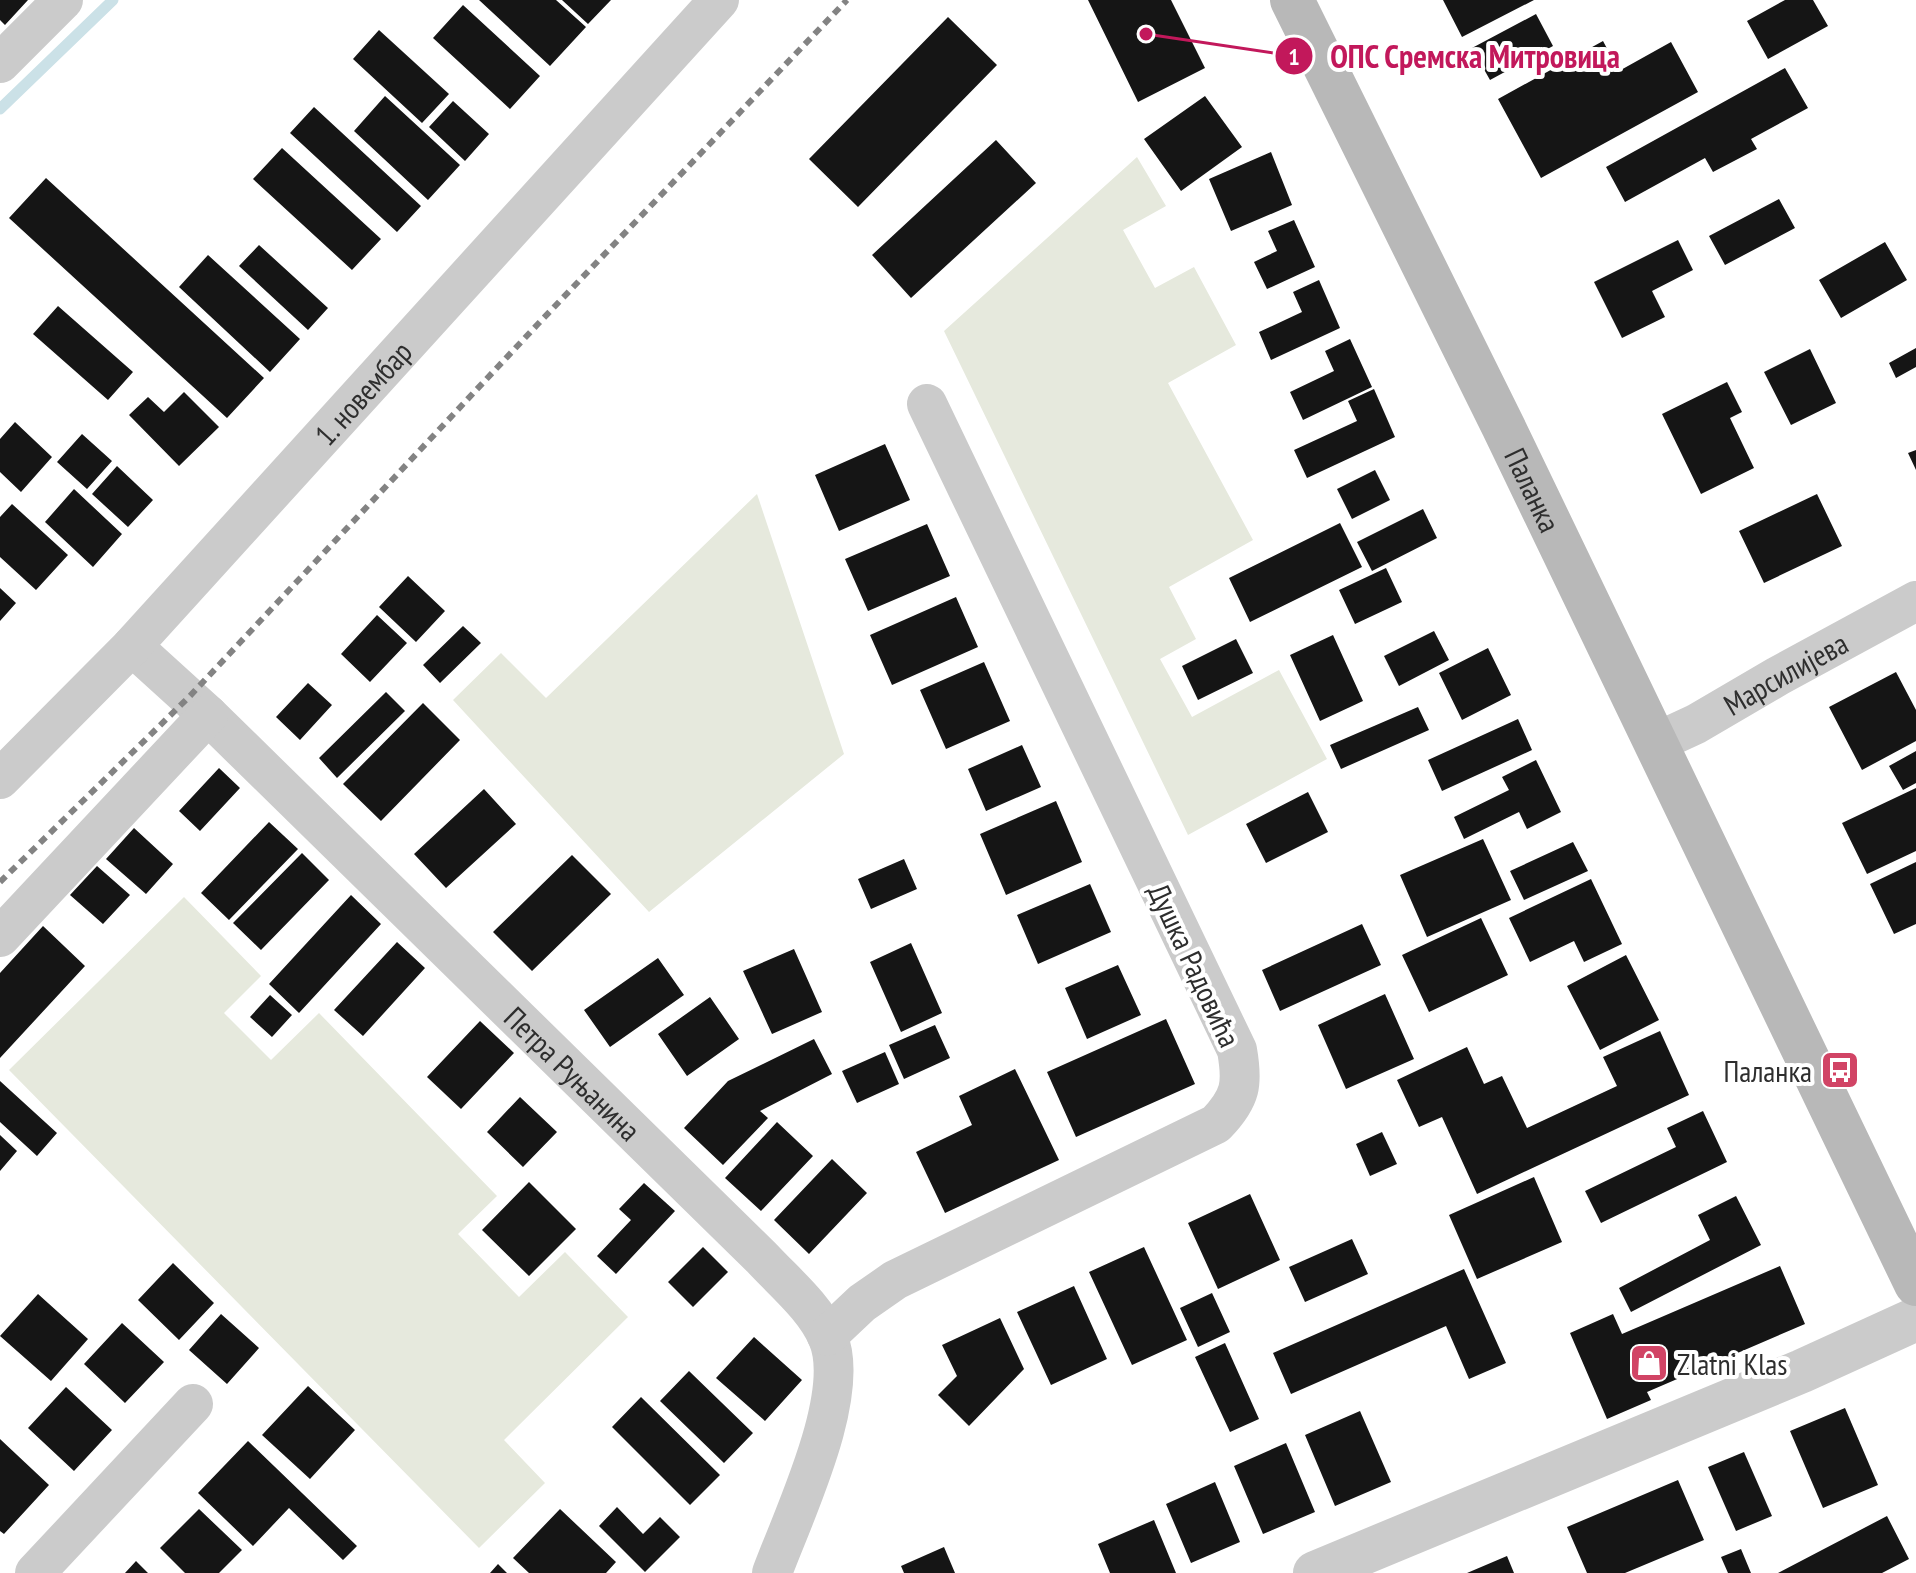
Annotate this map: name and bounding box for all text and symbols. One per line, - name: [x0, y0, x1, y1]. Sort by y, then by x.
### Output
- callout: ОПС Сремска Митровица: [1274, 28, 1637, 84]
- text: ОПС Сремска Митровица: [1330, 35, 1620, 77]
- text: 1: [1288, 41, 1300, 72]
- street label: 1. новембар: [305, 332, 420, 453]
- street label: Паланка: [1497, 441, 1570, 538]
- street label: Марсилијева: [1716, 623, 1854, 723]
- street label: Душка Радовића: [1140, 877, 1250, 1053]
- street label: Петра Руњанина: [497, 997, 650, 1148]
- bus stop icon: Паланка: [1819, 1049, 1861, 1091]
- place label: Паланка: [1723, 1051, 1812, 1090]
- shop icon: Zlatni Klas: [1628, 1342, 1670, 1384]
- place label: Zlatni Klas: [1677, 1344, 1787, 1383]

